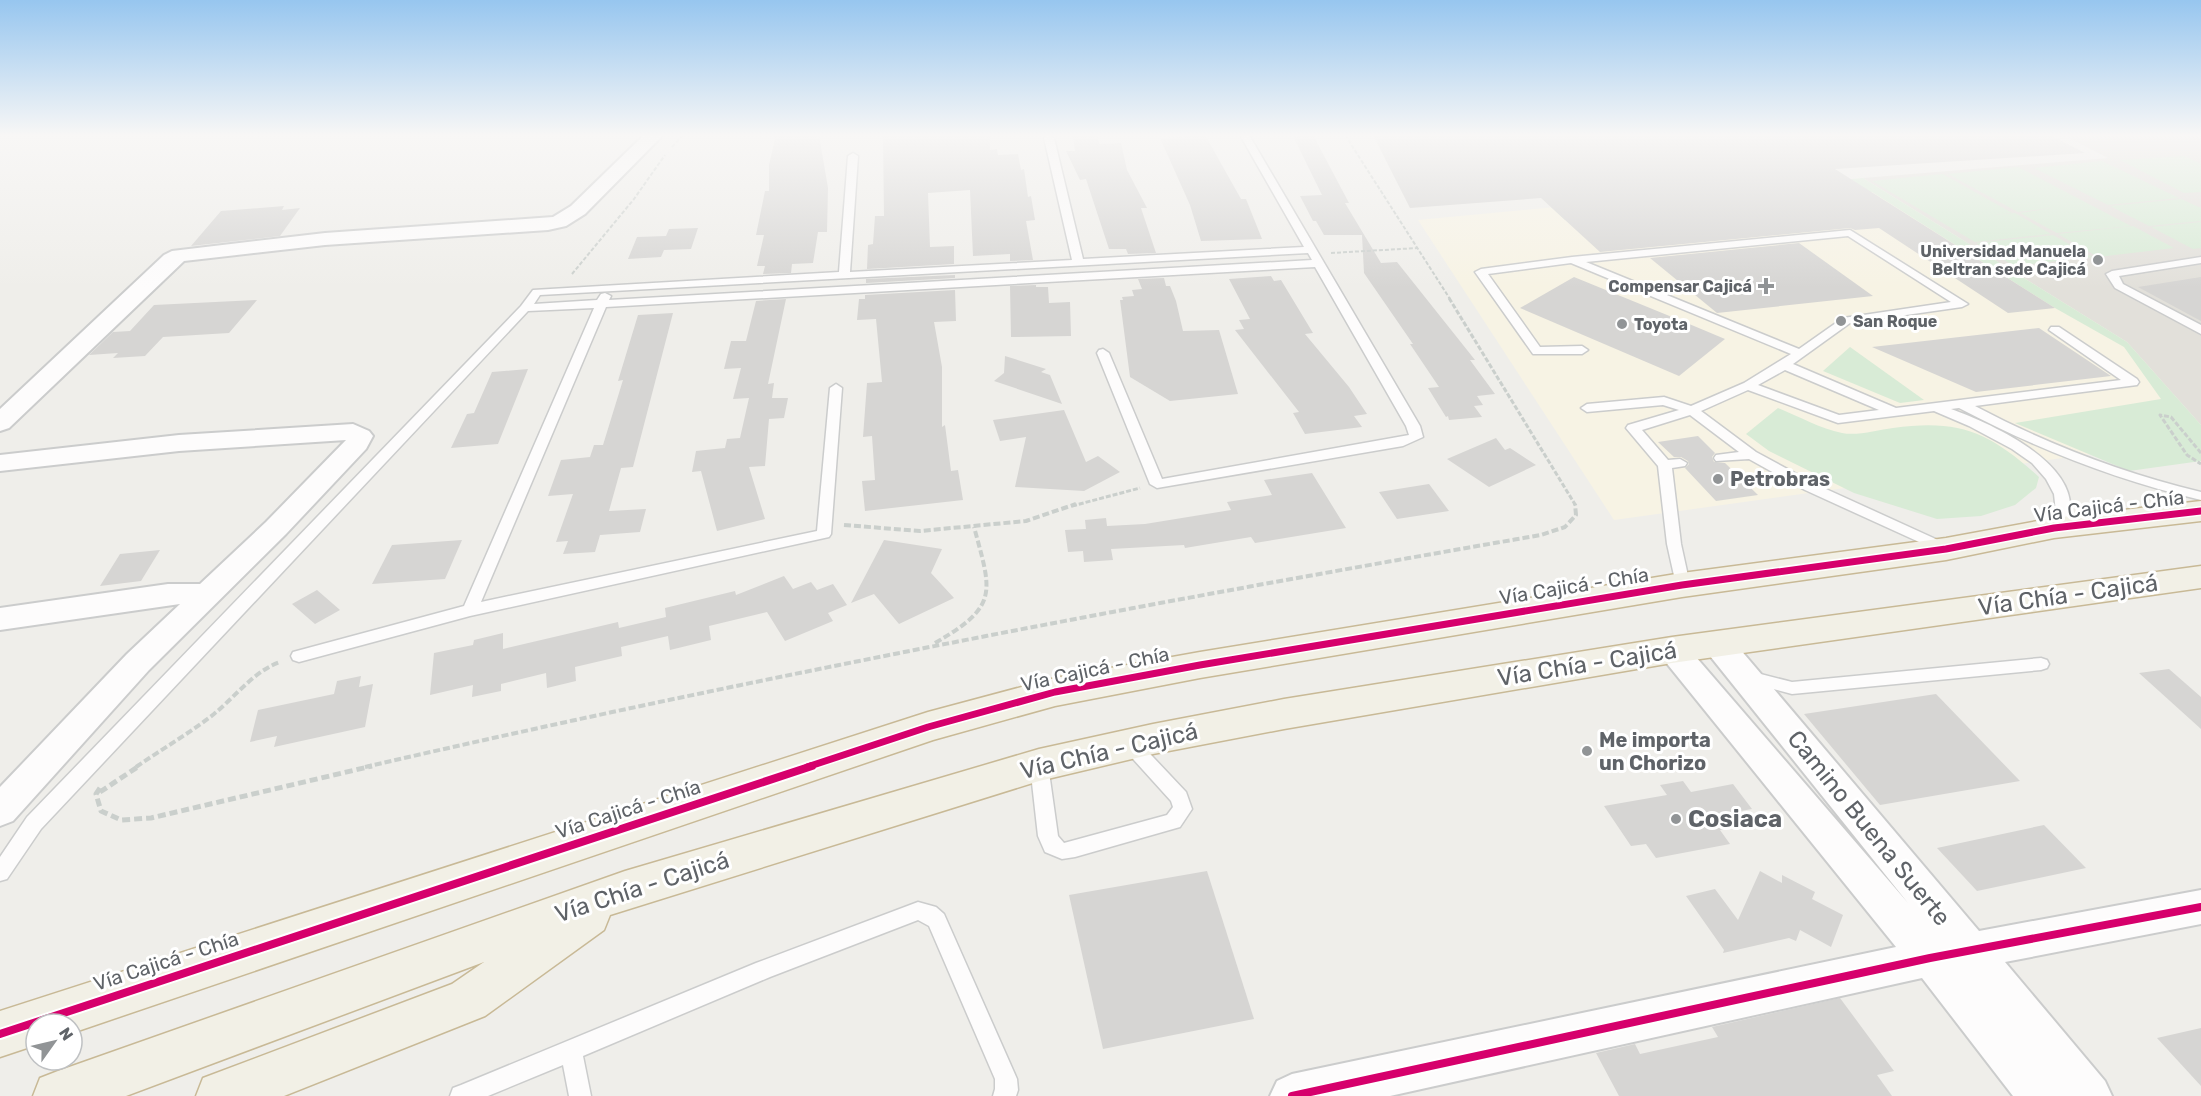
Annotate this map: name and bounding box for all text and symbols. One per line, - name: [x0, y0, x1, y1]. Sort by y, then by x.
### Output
- place label: Universidad Manuela Beltran sede Cajicá: [1920, 242, 2086, 279]
- marker: Universidad Manuela Beltran sede Cajicá: [2091, 253, 2105, 267]
- place label: Compensar Cajicá: [1608, 277, 1752, 296]
- marker: Compensar Cajicá: [1757, 277, 1775, 295]
- place label: San Roque: [1853, 312, 1937, 331]
- marker: San Roque: [1834, 314, 1848, 328]
- place label: Toyota: [1634, 315, 1688, 334]
- marker: Toyota: [1615, 317, 1629, 331]
- place label: Petrobras: [1730, 467, 1830, 491]
- marker: Petrobras: [1711, 472, 1725, 486]
- street label: Vía Cajicá - Chía: [2032, 485, 2186, 527]
- street label: Vía Cajicá - Chía: [1497, 562, 1651, 610]
- street label: Vía Chía - Cajicá: [1976, 569, 2160, 621]
- street label: Vía Chía - Cajicá: [1495, 636, 1679, 692]
- street label: Vía Cajicá - Chía: [1019, 642, 1171, 696]
- street label: Vía Chía - Cajicá: [1017, 717, 1201, 785]
- street label: Camino Buena Suerte: [1782, 725, 1956, 931]
- place label: Me importa un Chorizo: [1599, 728, 1711, 775]
- marker: Me importa un Chorizo: [1580, 744, 1594, 758]
- street label: Vía Cajicá - Chía: [552, 774, 704, 844]
- place label: Cosiaca: [1688, 805, 1782, 833]
- marker: Cosiaca: [1669, 812, 1683, 826]
- street label: Vía Chía - Cajicá: [551, 846, 733, 928]
- street label: Vía Cajicá - Chía: [90, 926, 242, 996]
- north arrow: [24, 1012, 84, 1072]
- text: N: [55, 1024, 77, 1044]

